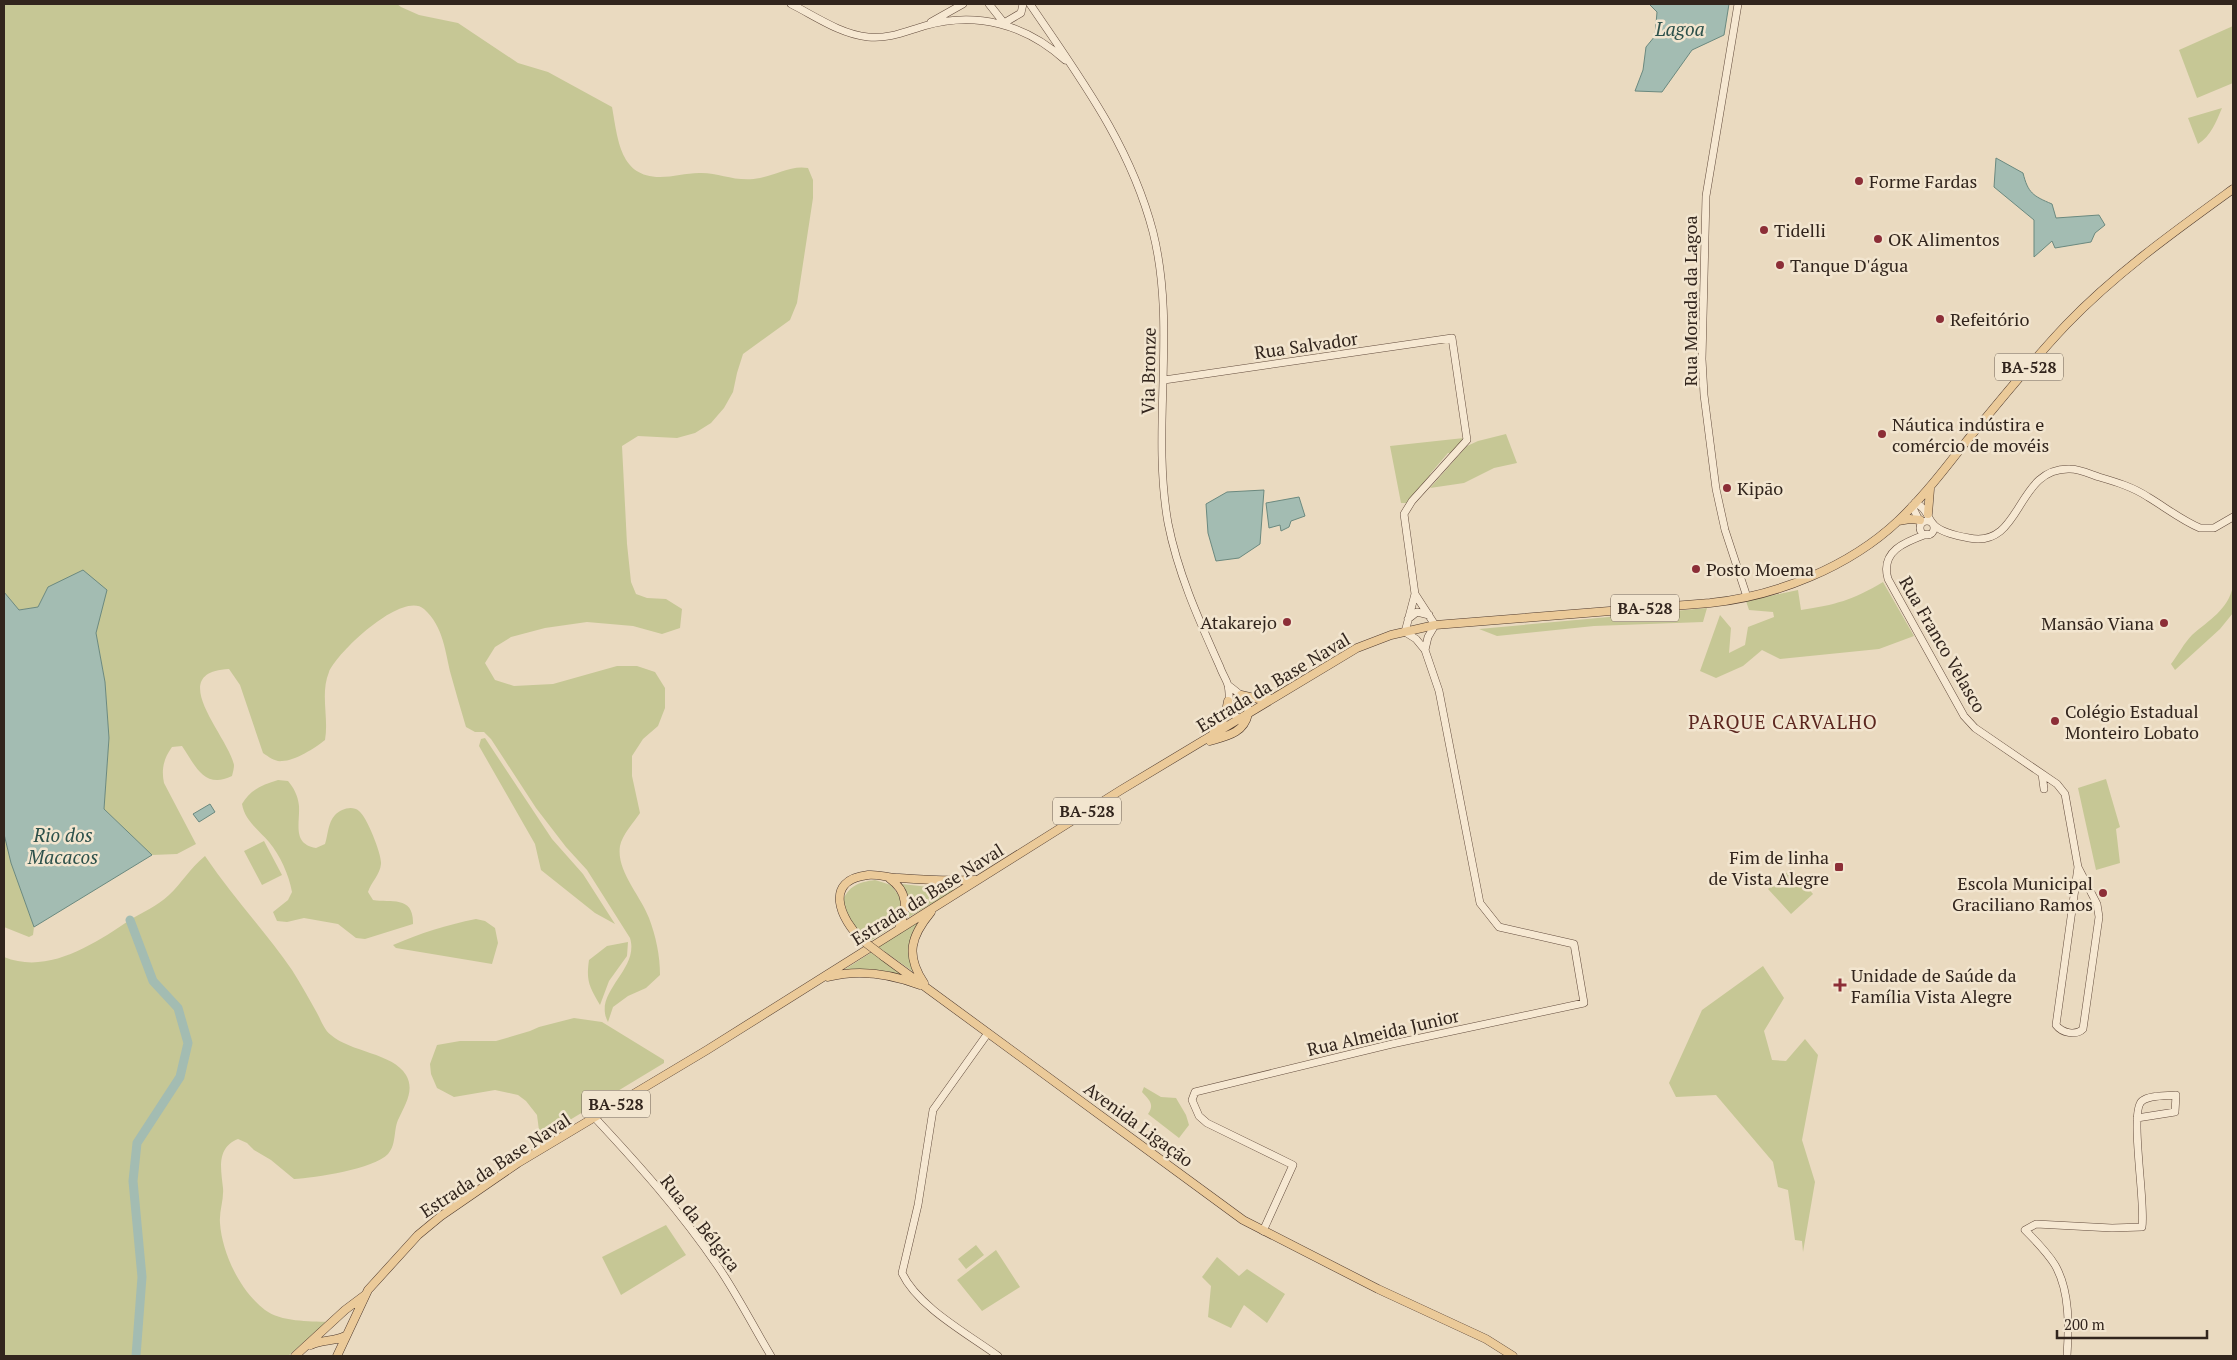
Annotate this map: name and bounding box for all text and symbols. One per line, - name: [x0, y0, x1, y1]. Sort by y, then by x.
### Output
- water label: Lagoa: [1654, 16, 1705, 41]
- place label: Forme Fardas: [1869, 169, 1977, 193]
- marker: Forme Fardas: [1853, 175, 1865, 187]
- street label: Rua Morada da Lagoa: [1678, 215, 1702, 387]
- place label: Tidelli: [1774, 218, 1826, 242]
- marker: Tidelli: [1758, 224, 1770, 236]
- place label: OK Alimentos: [1888, 227, 2000, 251]
- marker: OK Alimentos: [1872, 233, 1884, 245]
- place label: Tanque D'água: [1790, 253, 1908, 277]
- marker: Tanque D'água: [1774, 259, 1786, 271]
- place label: Refeitório: [1950, 307, 2029, 331]
- marker: Refeitório: [1934, 313, 1946, 325]
- street label: Rua Salvador: [1253, 326, 1359, 364]
- street label: Via Bronze: [1135, 327, 1161, 415]
- road number: BA-528: [1995, 354, 2063, 381]
- place label: Náutica indústira e comércio de movéis: [1892, 412, 2049, 457]
- marker: Náutica indústira e comércio de movéis: [1876, 428, 1888, 440]
- place label: Kipão: [1737, 476, 1783, 500]
- marker: Kipão: [1721, 482, 1733, 494]
- place label: Posto Moema: [1706, 557, 1814, 581]
- marker: Posto Moema: [1690, 563, 1702, 575]
- street label: Rua Franco Velasco: [1894, 571, 1992, 717]
- road number: BA-528: [1611, 594, 1679, 622]
- place label: Atakarejo: [1200, 610, 1277, 634]
- place label: Mansão Viana: [2041, 611, 2154, 635]
- marker: Atakarejo: [1281, 616, 1293, 628]
- marker: Mansão Viana: [2158, 617, 2170, 629]
- street label: Estrada da Base Naval: [1192, 627, 1354, 737]
- place label: Colégio Estadual Monteiro Lobato: [2065, 699, 2199, 744]
- district label: PARQUE CARVALHO: [1688, 709, 1878, 734]
- marker: Colégio Estadual Monteiro Lobato: [2049, 715, 2061, 727]
- road number: BA-528: [1053, 798, 1121, 824]
- water label: Rio dos Macacos: [27, 822, 98, 869]
- street label: Estrada da Base Naval: [846, 837, 1008, 951]
- place label: Fim de linha de Vista Alegre: [1709, 845, 1829, 890]
- marker: Fim de linha de Vista Alegre: [1833, 861, 1845, 873]
- place label: Escola Municipal Graciliano Ramos: [1952, 871, 2093, 916]
- marker: Escola Municipal Graciliano Ramos: [2097, 887, 2109, 899]
- place label: Unidade de Saúde da Família Vista Alegre: [1851, 963, 2017, 1008]
- marker: Unidade de Saúde da Família Vista Alegre: [1833, 978, 1847, 992]
- street label: Rua Almeida Junior: [1305, 1003, 1462, 1061]
- street label: Avenida Ligação: [1079, 1076, 1199, 1172]
- road number: BA-528: [582, 1090, 650, 1118]
- street label: Estrada da Base Naval: [415, 1107, 575, 1223]
- street label: Rua da Bélgica: [656, 1170, 746, 1276]
- scale bar: [2057, 1308, 2207, 1340]
- text: 200 m: [2064, 1314, 2105, 1334]

